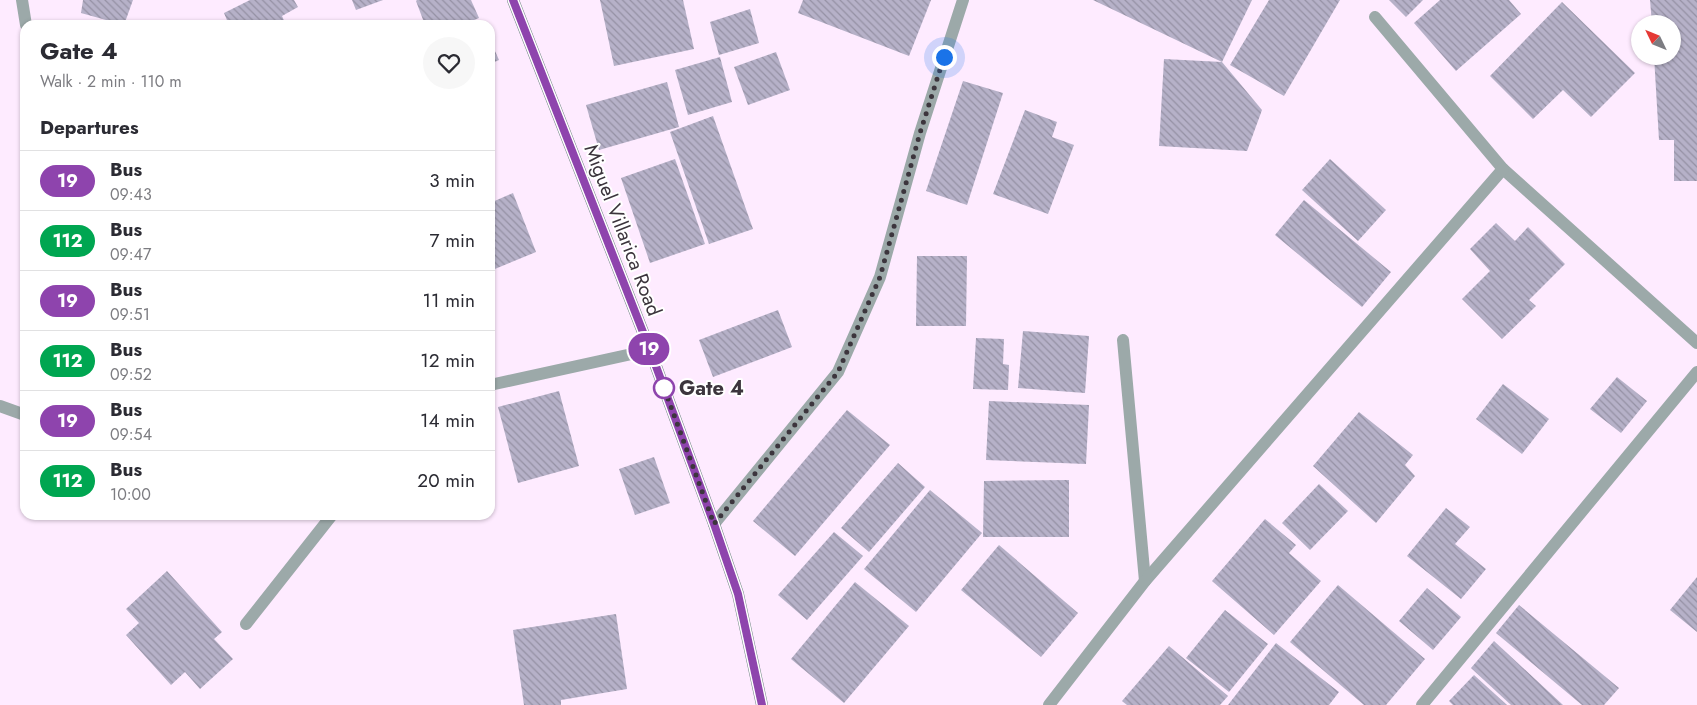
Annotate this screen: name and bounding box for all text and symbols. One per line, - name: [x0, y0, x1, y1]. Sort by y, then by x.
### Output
- north arrow: [1631, 15, 1681, 65]
- map controls: [1631, 15, 1681, 65]
- text: Gate 4: [40, 33, 118, 68]
- button: heart: [423, 37, 475, 89]
- your location: [932, 45, 957, 70]
- text: Walk · 2 min · 110 m: [40, 70, 182, 93]
- text: Departures: [40, 114, 139, 141]
- street label: Miguel Villarica Road: [576, 140, 669, 320]
- text: Bus: [110, 156, 142, 183]
- text: 3 min: [429, 167, 475, 194]
- text: 19: [57, 168, 78, 194]
- text: 09:43: [110, 183, 152, 206]
- text: Bus: [110, 216, 142, 243]
- text: 7 min: [430, 227, 475, 254]
- text: 112: [52, 228, 83, 254]
- text: 09:47: [110, 243, 151, 266]
- text: Bus: [110, 276, 142, 303]
- text: 11 min: [422, 287, 475, 314]
- text: 19: [57, 288, 78, 314]
- text: 09:51: [110, 303, 150, 326]
- line badge: 19: [626, 333, 672, 365]
- text: Bus: [110, 336, 142, 363]
- text: 19: [638, 336, 660, 362]
- text: 12 min: [420, 347, 475, 374]
- text: 112: [52, 348, 83, 374]
- text: 09:52: [110, 363, 152, 386]
- place label: Gate 4: [679, 374, 744, 403]
- marker: Gate 4: [653, 377, 675, 399]
- text: Bus: [110, 396, 142, 423]
- text: 14 min: [420, 407, 475, 434]
- text: 19: [57, 408, 78, 434]
- text: 09:54: [110, 423, 152, 446]
- text: Bus: [110, 456, 142, 483]
- text: 20 min: [417, 467, 475, 494]
- text: 112: [52, 468, 83, 494]
- text: 10:00: [110, 483, 151, 506]

